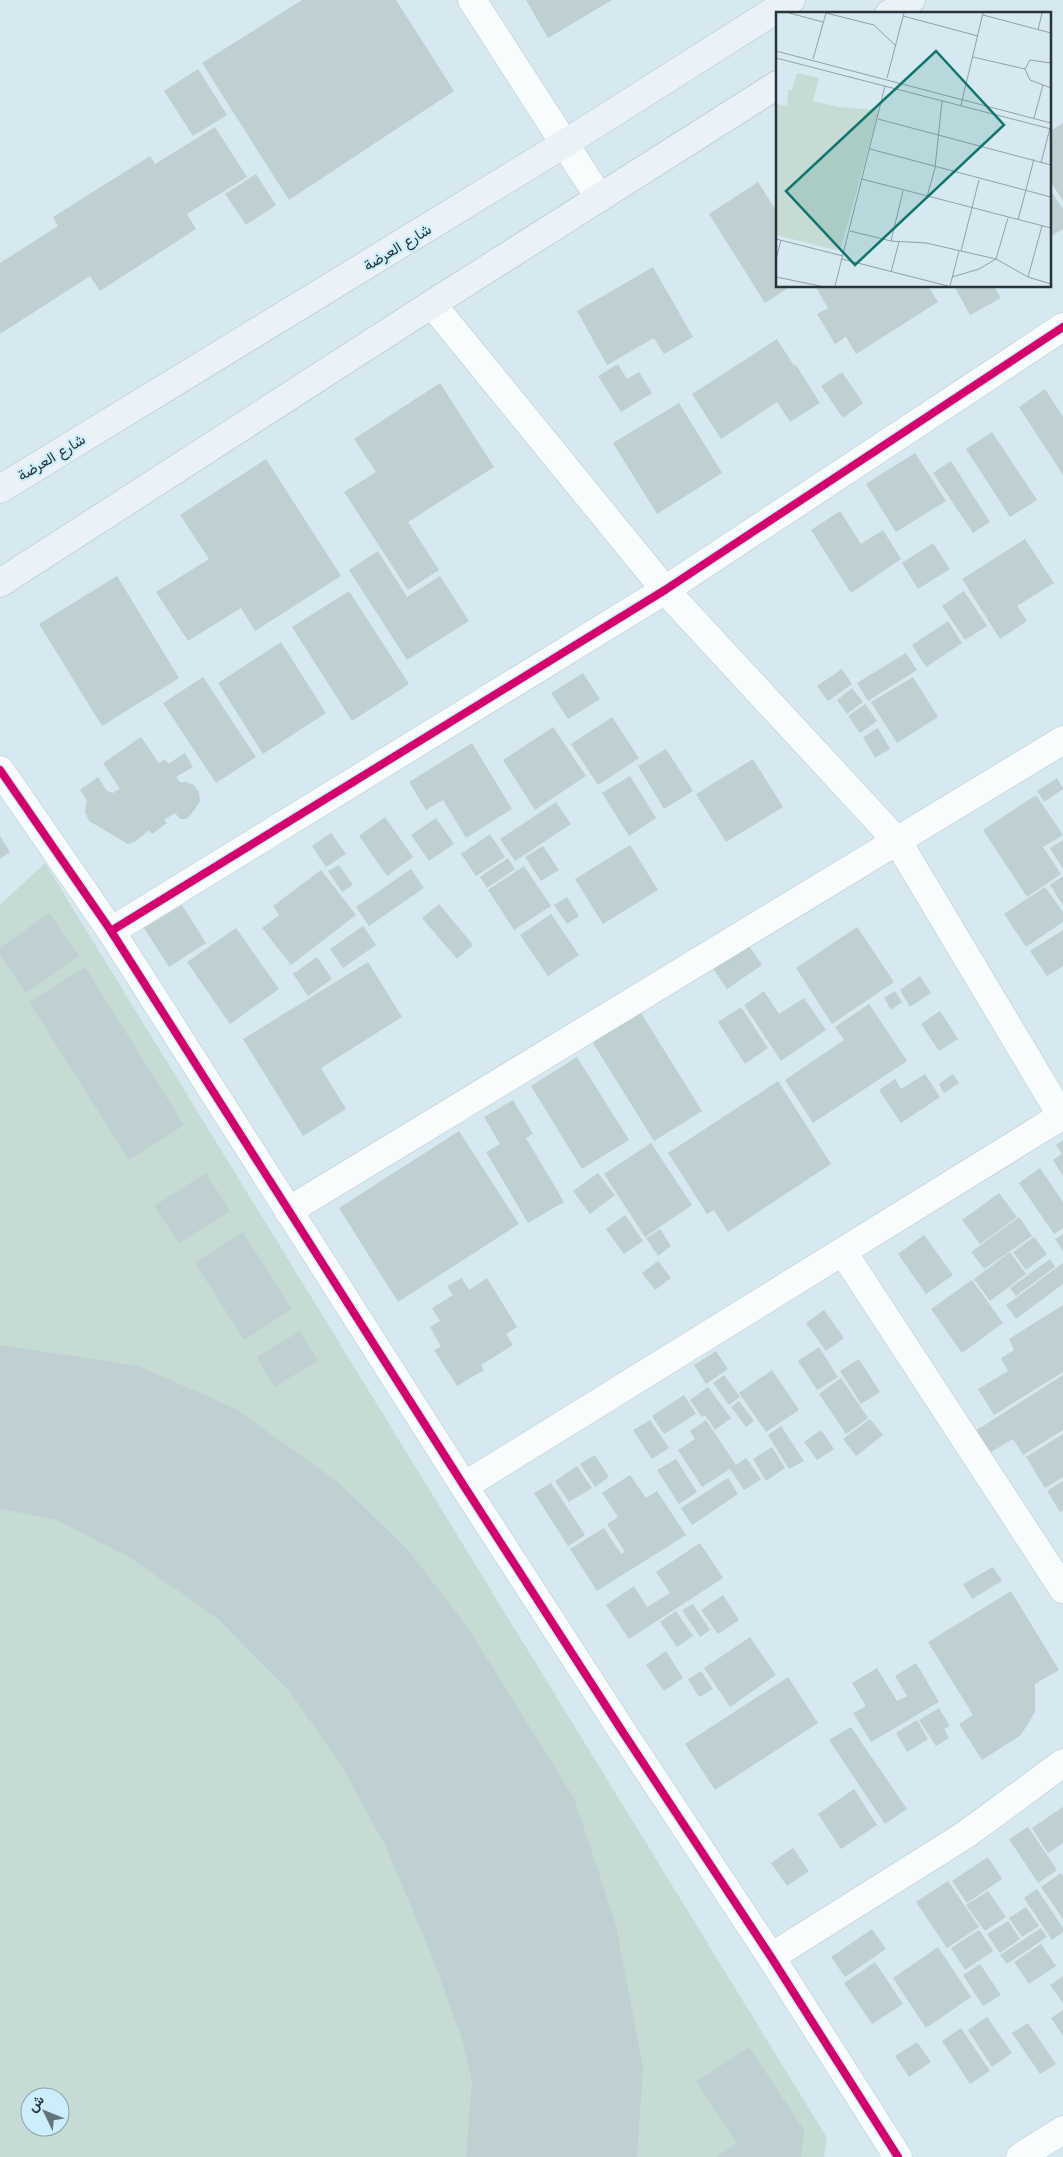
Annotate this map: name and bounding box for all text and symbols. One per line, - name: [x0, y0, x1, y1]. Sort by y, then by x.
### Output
- inset map: [776, 12, 1050, 288]
- street label: شارع العرضة: [360, 220, 435, 276]
- street label: شارع العرضة: [14, 430, 89, 486]
- north arrow: [20, 2087, 70, 2137]
- text: ش: [24, 2091, 48, 2115]

